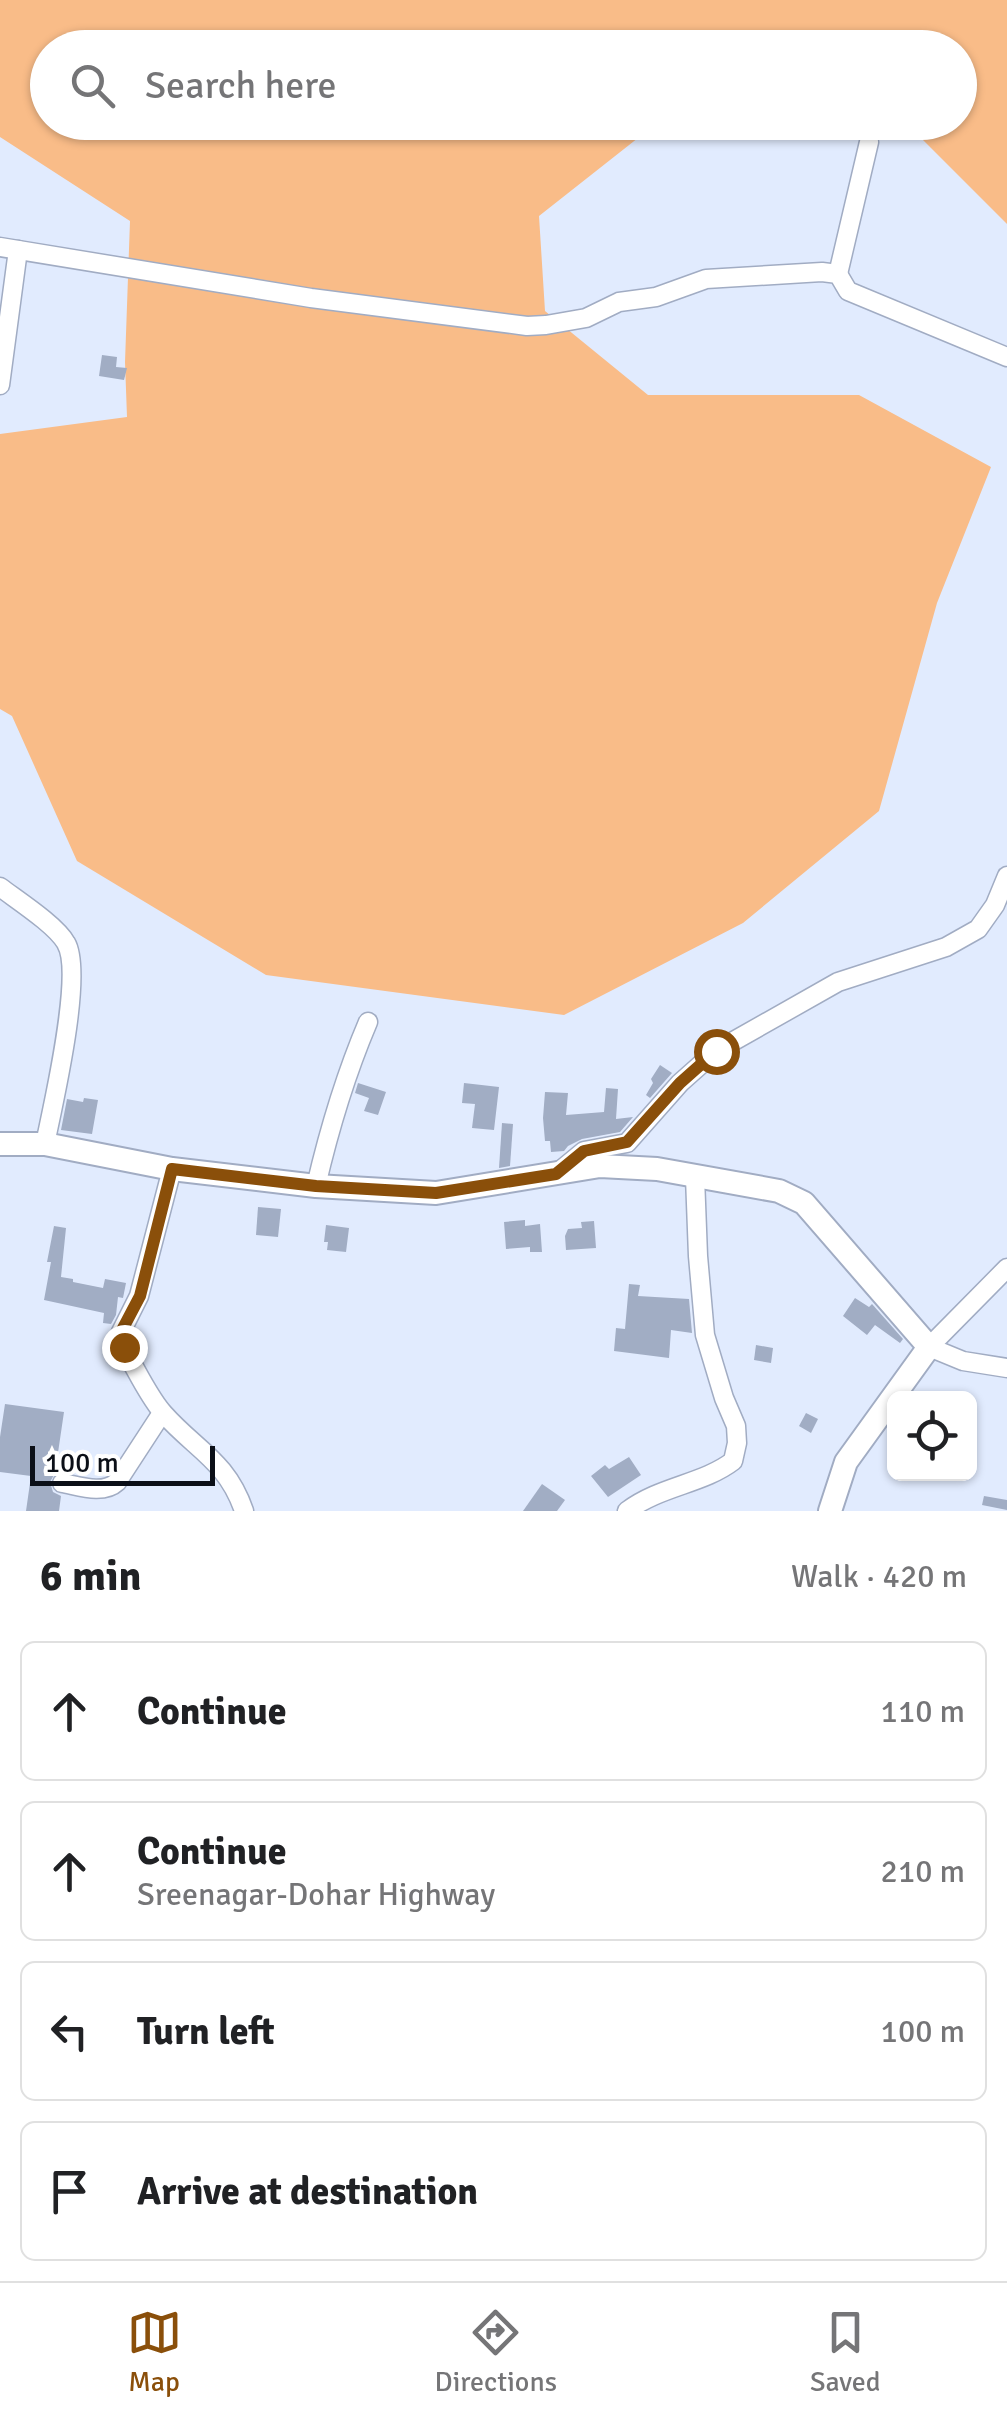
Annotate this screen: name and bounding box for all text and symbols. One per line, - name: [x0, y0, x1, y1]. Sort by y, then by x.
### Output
- search box: [30, 30, 977, 140]
- icon: search: [65, 58, 120, 113]
- text: Search here: [145, 62, 337, 109]
- route start: [694, 1029, 740, 1075]
- route end: [102, 1325, 148, 1371]
- map controls: [887, 1391, 977, 1481]
- button: locate: [887, 1391, 977, 1481]
- scale bar: [30, 1441, 215, 1486]
- text: 100 m: [45, 1446, 119, 1480]
- text: 6 min: [40, 1551, 141, 1602]
- text: Walk · 420 m: [791, 1557, 967, 1596]
- icon: ahead: [42, 1684, 97, 1739]
- text: Continue: [137, 1688, 287, 1735]
- text: 110 m: [881, 1692, 965, 1731]
- text: Continue: [137, 1828, 287, 1875]
- icon: ahead: [42, 1844, 97, 1899]
- text: 210 m: [881, 1852, 965, 1891]
- text: Sreenagar-Dohar Highway: [137, 1875, 495, 1914]
- icon: left: [42, 2004, 97, 2059]
- text: Turn left: [137, 2008, 275, 2055]
- text: 100 m: [881, 2012, 965, 2051]
- icon: arrive: [42, 2164, 97, 2219]
- text: Arrive at destination: [137, 2168, 478, 2215]
- tab: Map: [127, 2305, 182, 2399]
- tab: Directions: [435, 2305, 557, 2399]
- tab: Saved: [810, 2305, 880, 2399]

